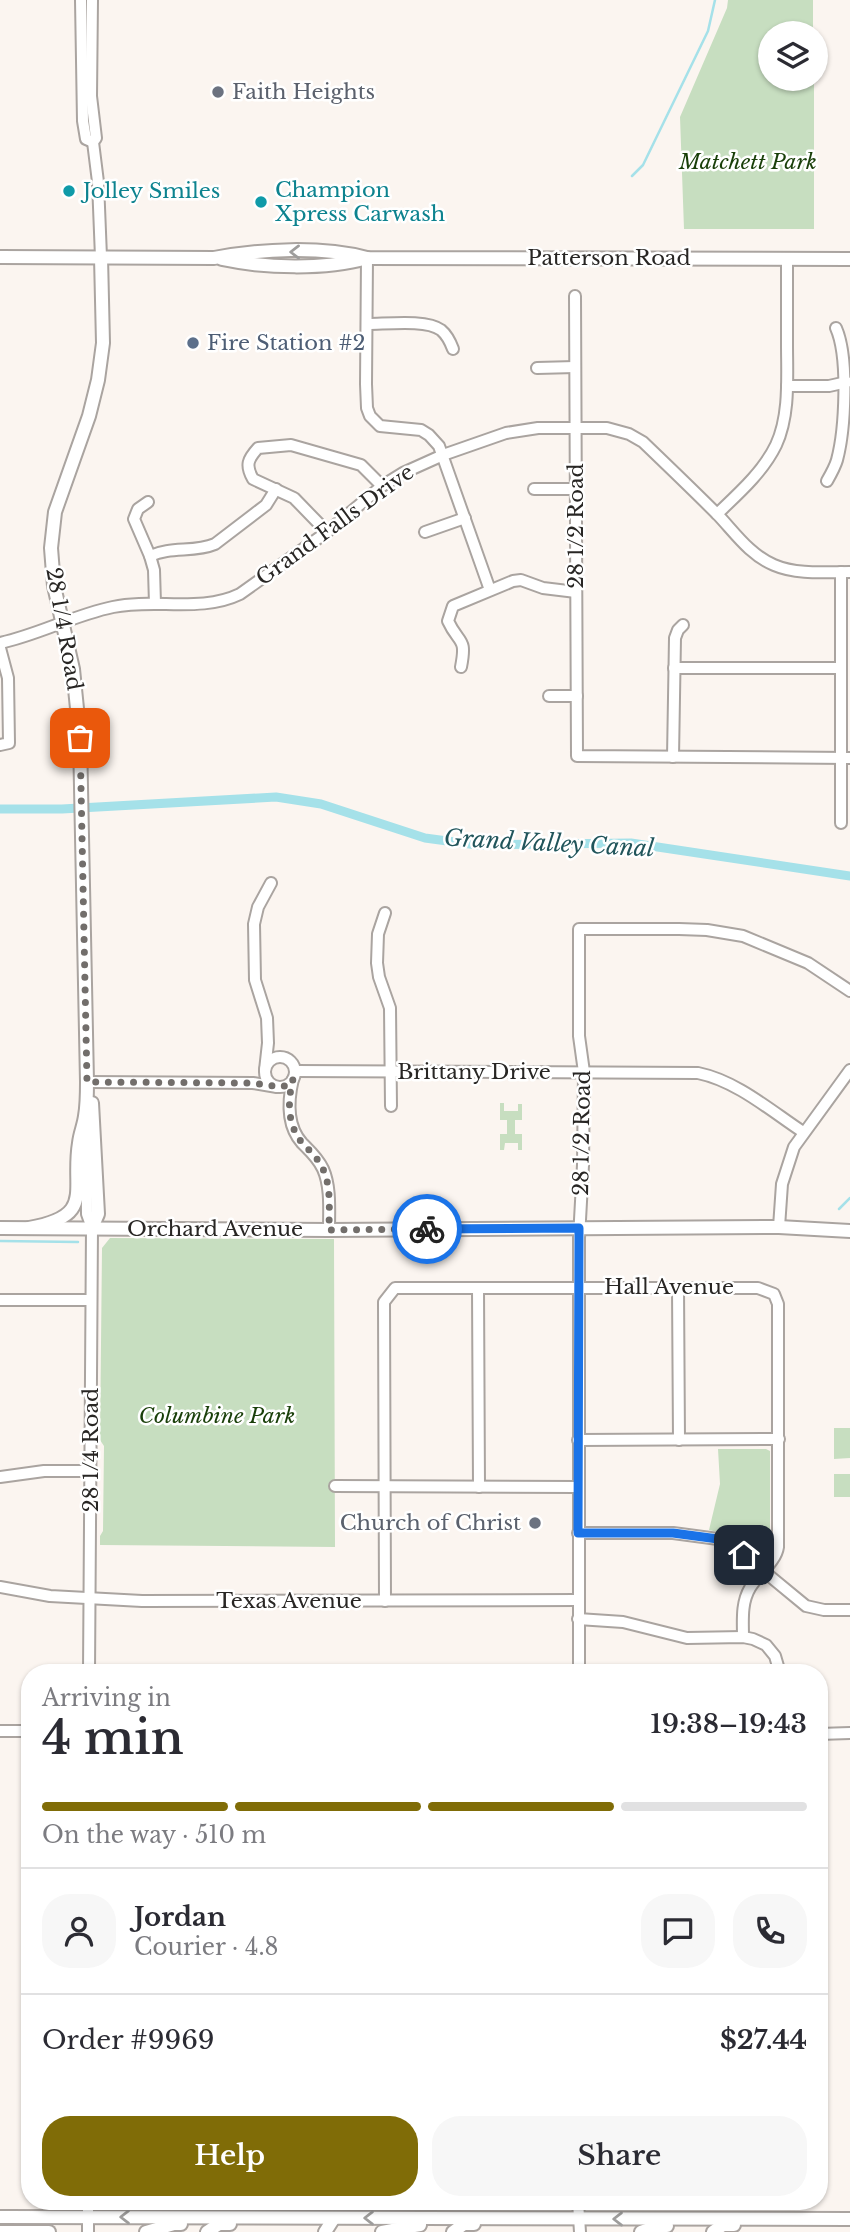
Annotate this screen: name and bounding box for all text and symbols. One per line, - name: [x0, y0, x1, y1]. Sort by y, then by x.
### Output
- map controls: [758, 21, 828, 91]
- button: layers: [758, 21, 828, 91]
- place label: Faith Heights: [232, 79, 375, 105]
- marker: Faith Heights: [210, 84, 226, 100]
- park label: Matchett Park: [678, 149, 817, 175]
- place label: Champion Xpress Carwash: [275, 177, 445, 227]
- place label: Jolley Smiles: [80, 178, 220, 204]
- marker: Jolley Smiles: [61, 183, 77, 199]
- marker: Champion Xpress Carwash: [253, 194, 269, 210]
- one-way arrow: [289, 244, 300, 259]
- street label: Patterson Road: [527, 245, 691, 271]
- place label: Fire Station #2: [207, 330, 365, 356]
- marker: Fire Station #2: [185, 335, 201, 351]
- street label: Grand Falls Drive: [251, 459, 419, 591]
- street label: 28 1/2 Road: [563, 463, 589, 589]
- street label: 28 1/4 Road: [40, 565, 88, 693]
- pin: [50, 708, 110, 768]
- icon: bag: [61, 719, 99, 757]
- water label: Grand Valley Canal: [443, 824, 656, 863]
- street label: Brittany Drive: [397, 1059, 551, 1085]
- street label: 28 1/2 Road: [568, 1070, 596, 1196]
- courier: [392, 1194, 462, 1264]
- icon: bike: [408, 1210, 446, 1248]
- street label: Orchard Avenue: [127, 1216, 303, 1242]
- street label: Hall Avenue: [604, 1274, 734, 1300]
- street label: 28 1/4 Road: [78, 1388, 104, 1512]
- park label: Columbine Park: [139, 1403, 295, 1429]
- place label: Church of Christ: [340, 1510, 521, 1536]
- marker: Church of Christ: [527, 1515, 543, 1531]
- pin: [714, 1525, 774, 1585]
- icon: home: [725, 1536, 763, 1574]
- street label: Texas Avenue: [216, 1588, 362, 1614]
- text: Arriving in: [42, 1684, 171, 1712]
- text: 19:38–19:43: [650, 1708, 807, 1740]
- text: 4 min: [42, 1709, 184, 1766]
- text: On the way · 510 m: [42, 1821, 266, 1849]
- button: person: [42, 1894, 116, 1968]
- button: chat: [641, 1894, 715, 1968]
- button: phone: [733, 1894, 807, 1968]
- text: Jordan: [134, 1901, 226, 1933]
- text: Courier · 4.8: [134, 1933, 279, 1961]
- text: Order #9969: [42, 2024, 215, 2056]
- text: $27.44: [720, 2024, 807, 2056]
- button: Help: [42, 2116, 418, 2196]
- button: Share: [432, 2116, 807, 2196]
- one-way arrow: [119, 2209, 130, 2225]
- one-way arrow: [363, 2210, 374, 2226]
- one-way arrow: [612, 2211, 623, 2227]

